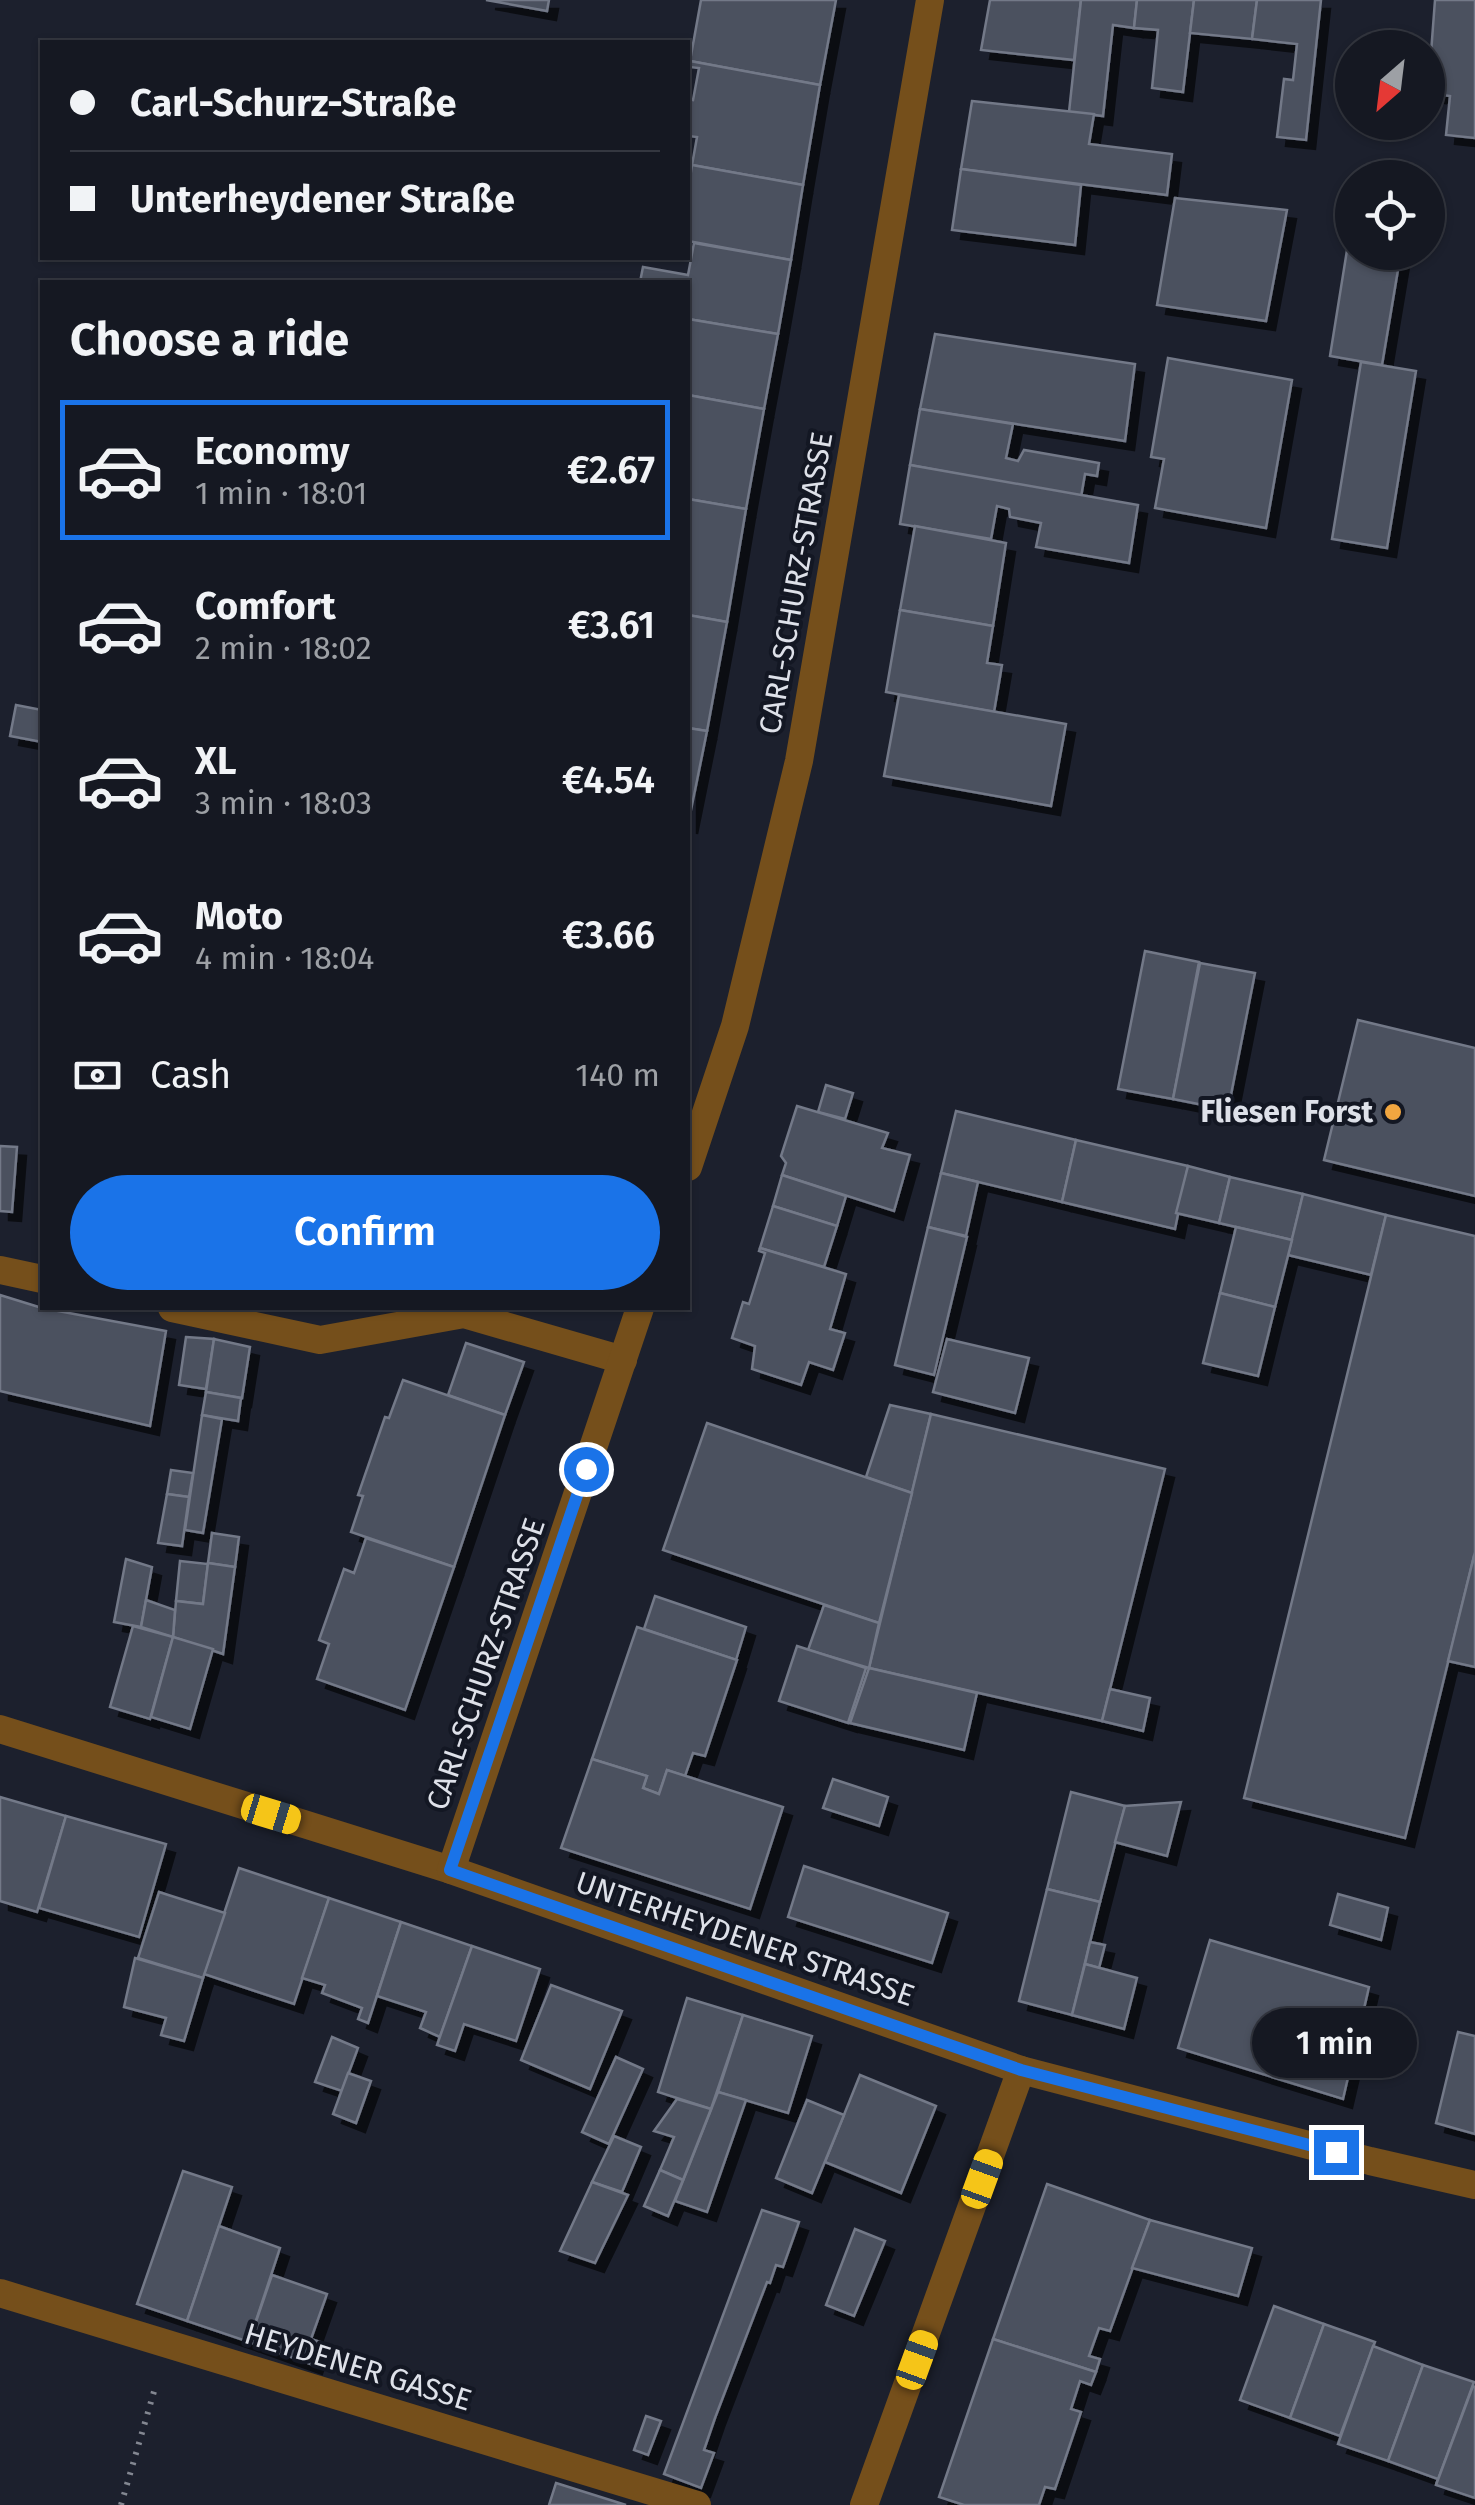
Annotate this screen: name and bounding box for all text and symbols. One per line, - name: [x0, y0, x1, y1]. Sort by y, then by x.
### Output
- north arrow: [1335, 30, 1445, 140]
- map controls: [1335, 30, 1445, 270]
- text: Carl-Schurz-Straße: [130, 80, 456, 126]
- button: locate: [1335, 160, 1445, 270]
- text: Unterheydener Straße: [130, 176, 515, 222]
- text: Choose a ride: [70, 313, 349, 367]
- icon: car: [75, 425, 165, 515]
- text: Economy: [195, 428, 350, 474]
- street label: CARL-SCHURZ-STRASSE: [752, 429, 840, 737]
- text: €2.67: [567, 447, 655, 493]
- text: 1 min · 18:01: [195, 474, 367, 512]
- icon: car: [75, 580, 165, 670]
- text: Comfort: [195, 583, 336, 629]
- text: €3.61: [568, 602, 655, 648]
- text: 2 min · 18:02: [195, 629, 372, 667]
- icon: car: [75, 735, 165, 825]
- text: XL: [195, 738, 237, 784]
- text: €4.54: [562, 757, 655, 803]
- text: 3 min · 18:03: [195, 784, 372, 822]
- icon: car: [75, 890, 165, 980]
- text: Moto: [195, 893, 283, 939]
- text: €3.66: [562, 912, 655, 958]
- text: 4 min · 18:04: [195, 939, 374, 977]
- icon: cash: [70, 1048, 125, 1103]
- text: Cash: [150, 1052, 231, 1098]
- text: 140 m: [575, 1056, 660, 1094]
- place label: Fliesen Forst: [1200, 1094, 1373, 1130]
- marker: Fliesen Forst: [1382, 1101, 1404, 1123]
- button: Confirm: [70, 1175, 660, 1290]
- route start: [564, 1447, 609, 1492]
- street label: CARL-SCHURZ-STRASSE: [419, 1513, 553, 1815]
- car: [238, 1791, 304, 1837]
- street label: UNTERHEYDENER STRASSE: [571, 1864, 919, 2014]
- callout: 1 min: [1254, 2007, 1418, 2077]
- text: 1 min: [1296, 2024, 1373, 2062]
- route end: [1314, 2130, 1359, 2175]
- car: [958, 2146, 1006, 2212]
- street label: HEYDENER GASSE: [240, 2315, 476, 2419]
- car: [893, 2327, 941, 2393]

